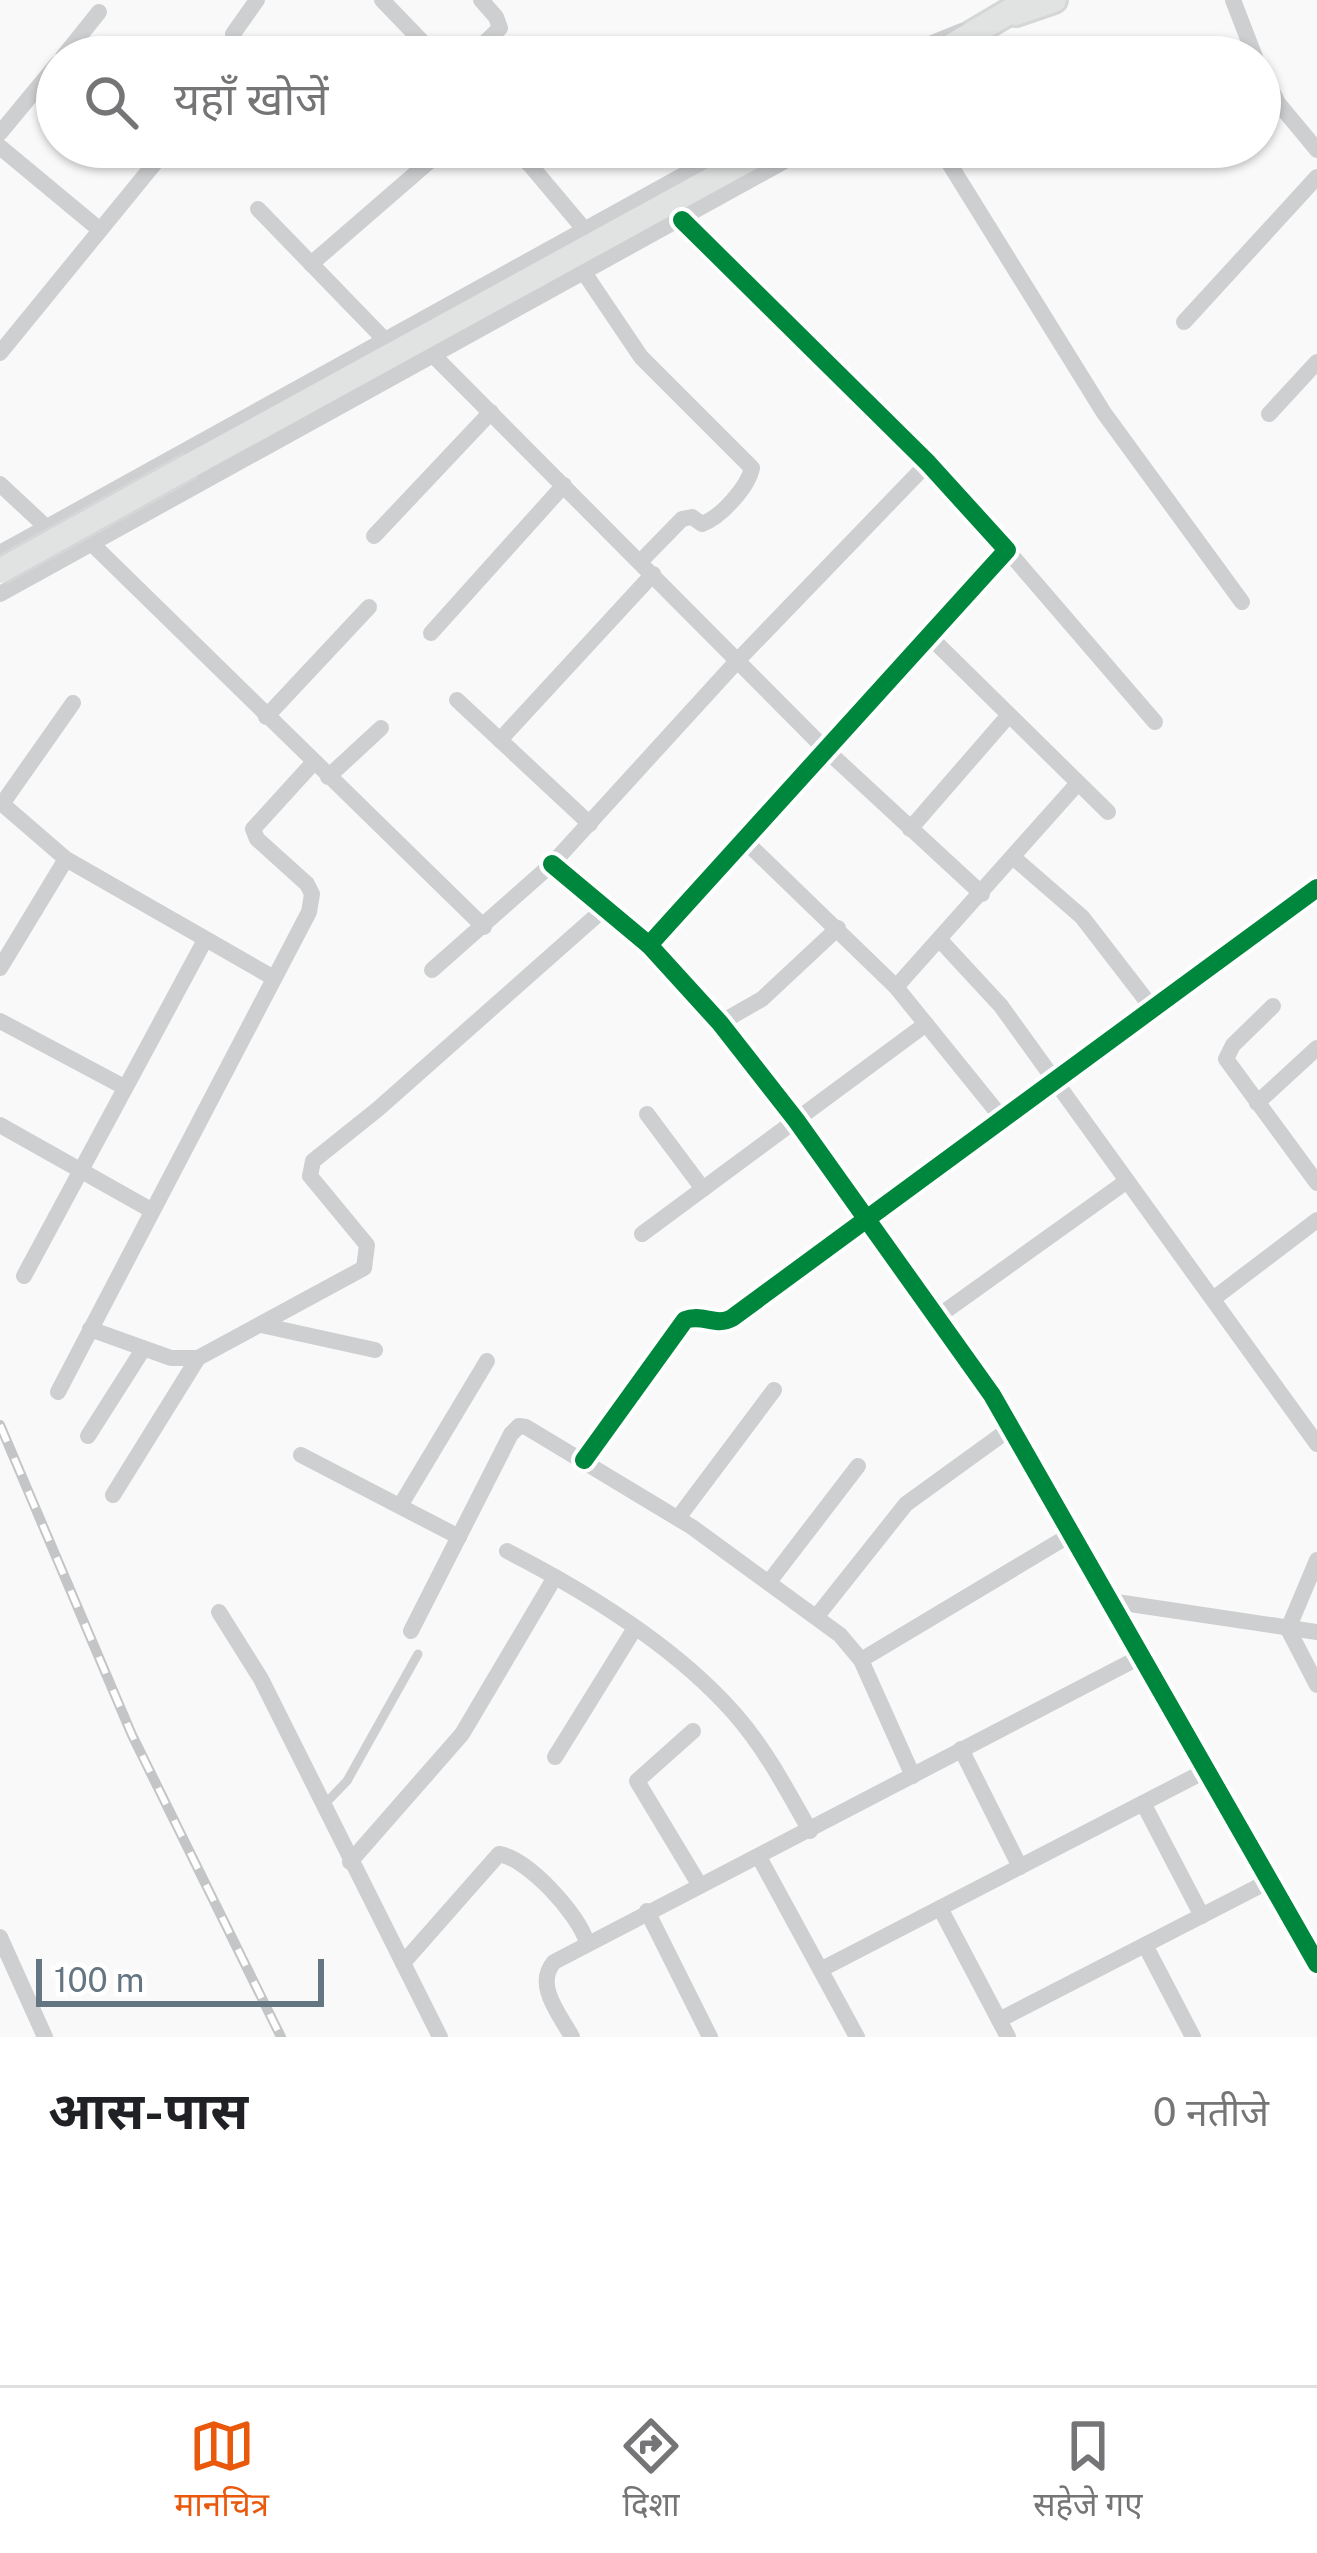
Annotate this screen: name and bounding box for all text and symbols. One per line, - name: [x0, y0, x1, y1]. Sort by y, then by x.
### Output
- search box: [36, 36, 1281, 168]
- icon: search: [78, 69, 144, 135]
- text: यहाँ खोजें: [174, 72, 328, 125]
- scale bar: [36, 1953, 324, 2006]
- text: 100 m: [54, 1961, 144, 1999]
- text: आस-पास: [48, 2081, 248, 2140]
- text: 0 नतीजे: [1153, 2089, 1269, 2135]
- tab: मानचित्र: [175, 2413, 269, 2529]
- tab: दिशा: [618, 2413, 684, 2529]
- tab: सहेजे गए: [1033, 2413, 1142, 2529]

